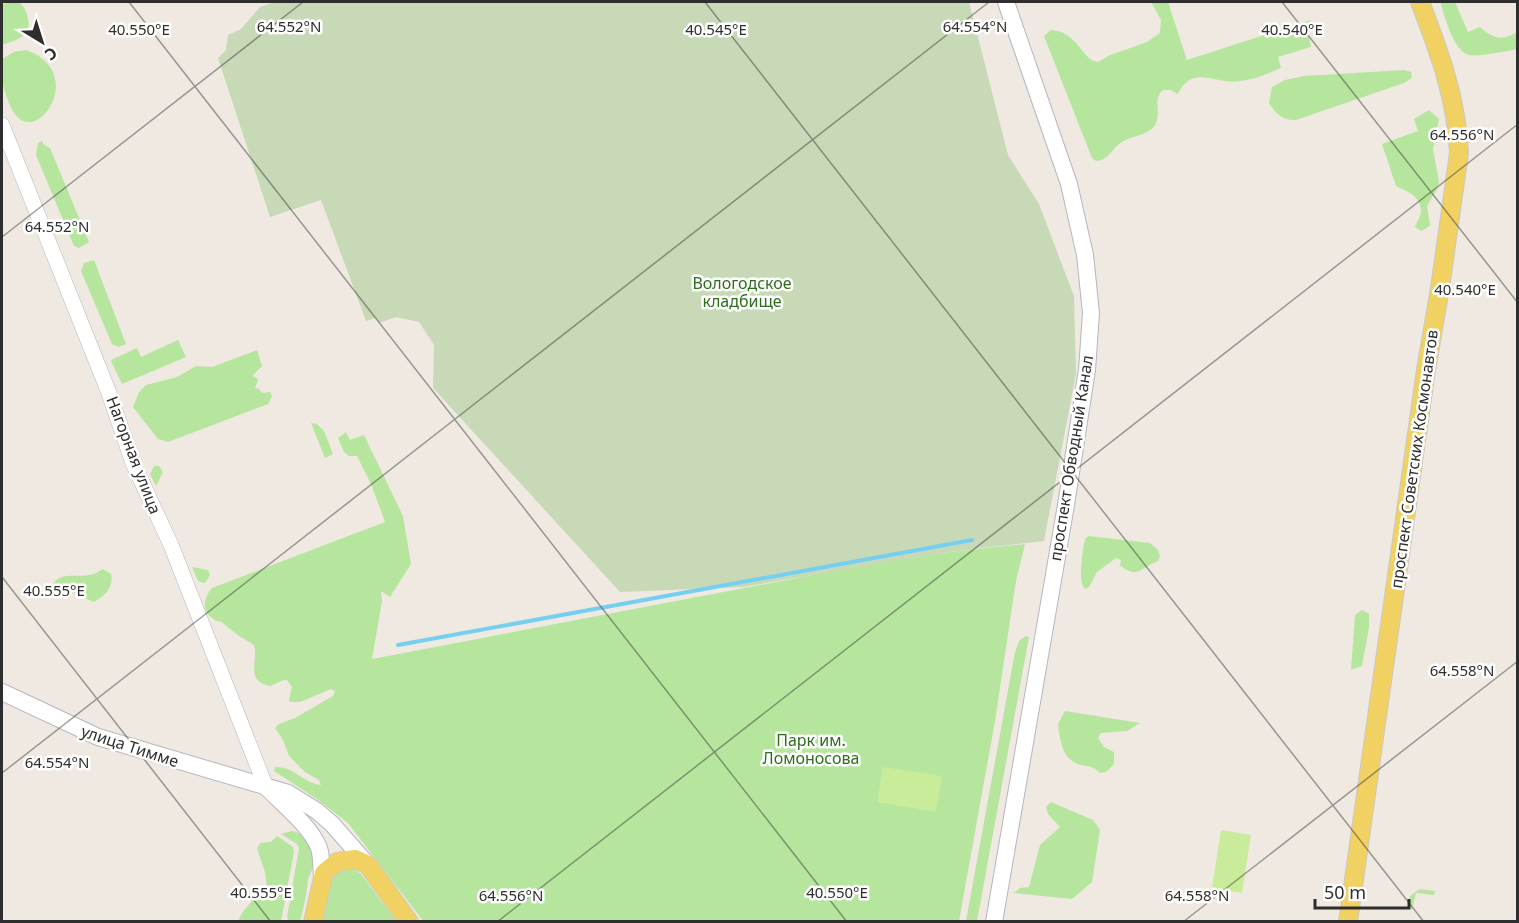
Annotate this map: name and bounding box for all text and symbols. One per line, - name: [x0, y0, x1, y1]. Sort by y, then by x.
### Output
- north arrow: [12, 12, 72, 72]
- text: 64.552°N: [257, 16, 321, 36]
- text: 64.554°N: [943, 16, 1007, 36]
- text: 40.550°E: [108, 19, 170, 39]
- text: 40.545°E: [685, 19, 747, 39]
- text: 40.540°E: [1261, 19, 1323, 39]
- text: С: [40, 42, 62, 66]
- text: 64.556°N: [1430, 124, 1494, 144]
- text: 64.552°N: [25, 216, 89, 236]
- park label: Вологодское кладбище: [692, 272, 792, 312]
- text: 40.540°E: [1434, 279, 1496, 299]
- street label: проспект Советских Космонавтов: [1385, 328, 1443, 590]
- street label: проспект Обводный Канал: [1044, 353, 1098, 563]
- street label: Нагорная улица: [101, 393, 167, 517]
- text: 40.555°E: [23, 580, 85, 600]
- text: 64.558°N: [1430, 660, 1494, 680]
- street label: улица Тимме: [78, 720, 182, 772]
- park label: Парк им. Ломоносова: [763, 729, 859, 769]
- text: 64.554°N: [25, 752, 89, 772]
- scale bar: [1315, 872, 1410, 910]
- text: 50 m: [1324, 880, 1366, 904]
- text: 40.555°E: [230, 882, 292, 902]
- text: 40.550°E: [806, 882, 868, 902]
- text: 64.556°N: [479, 885, 543, 905]
- text: 64.558°N: [1165, 885, 1229, 905]

